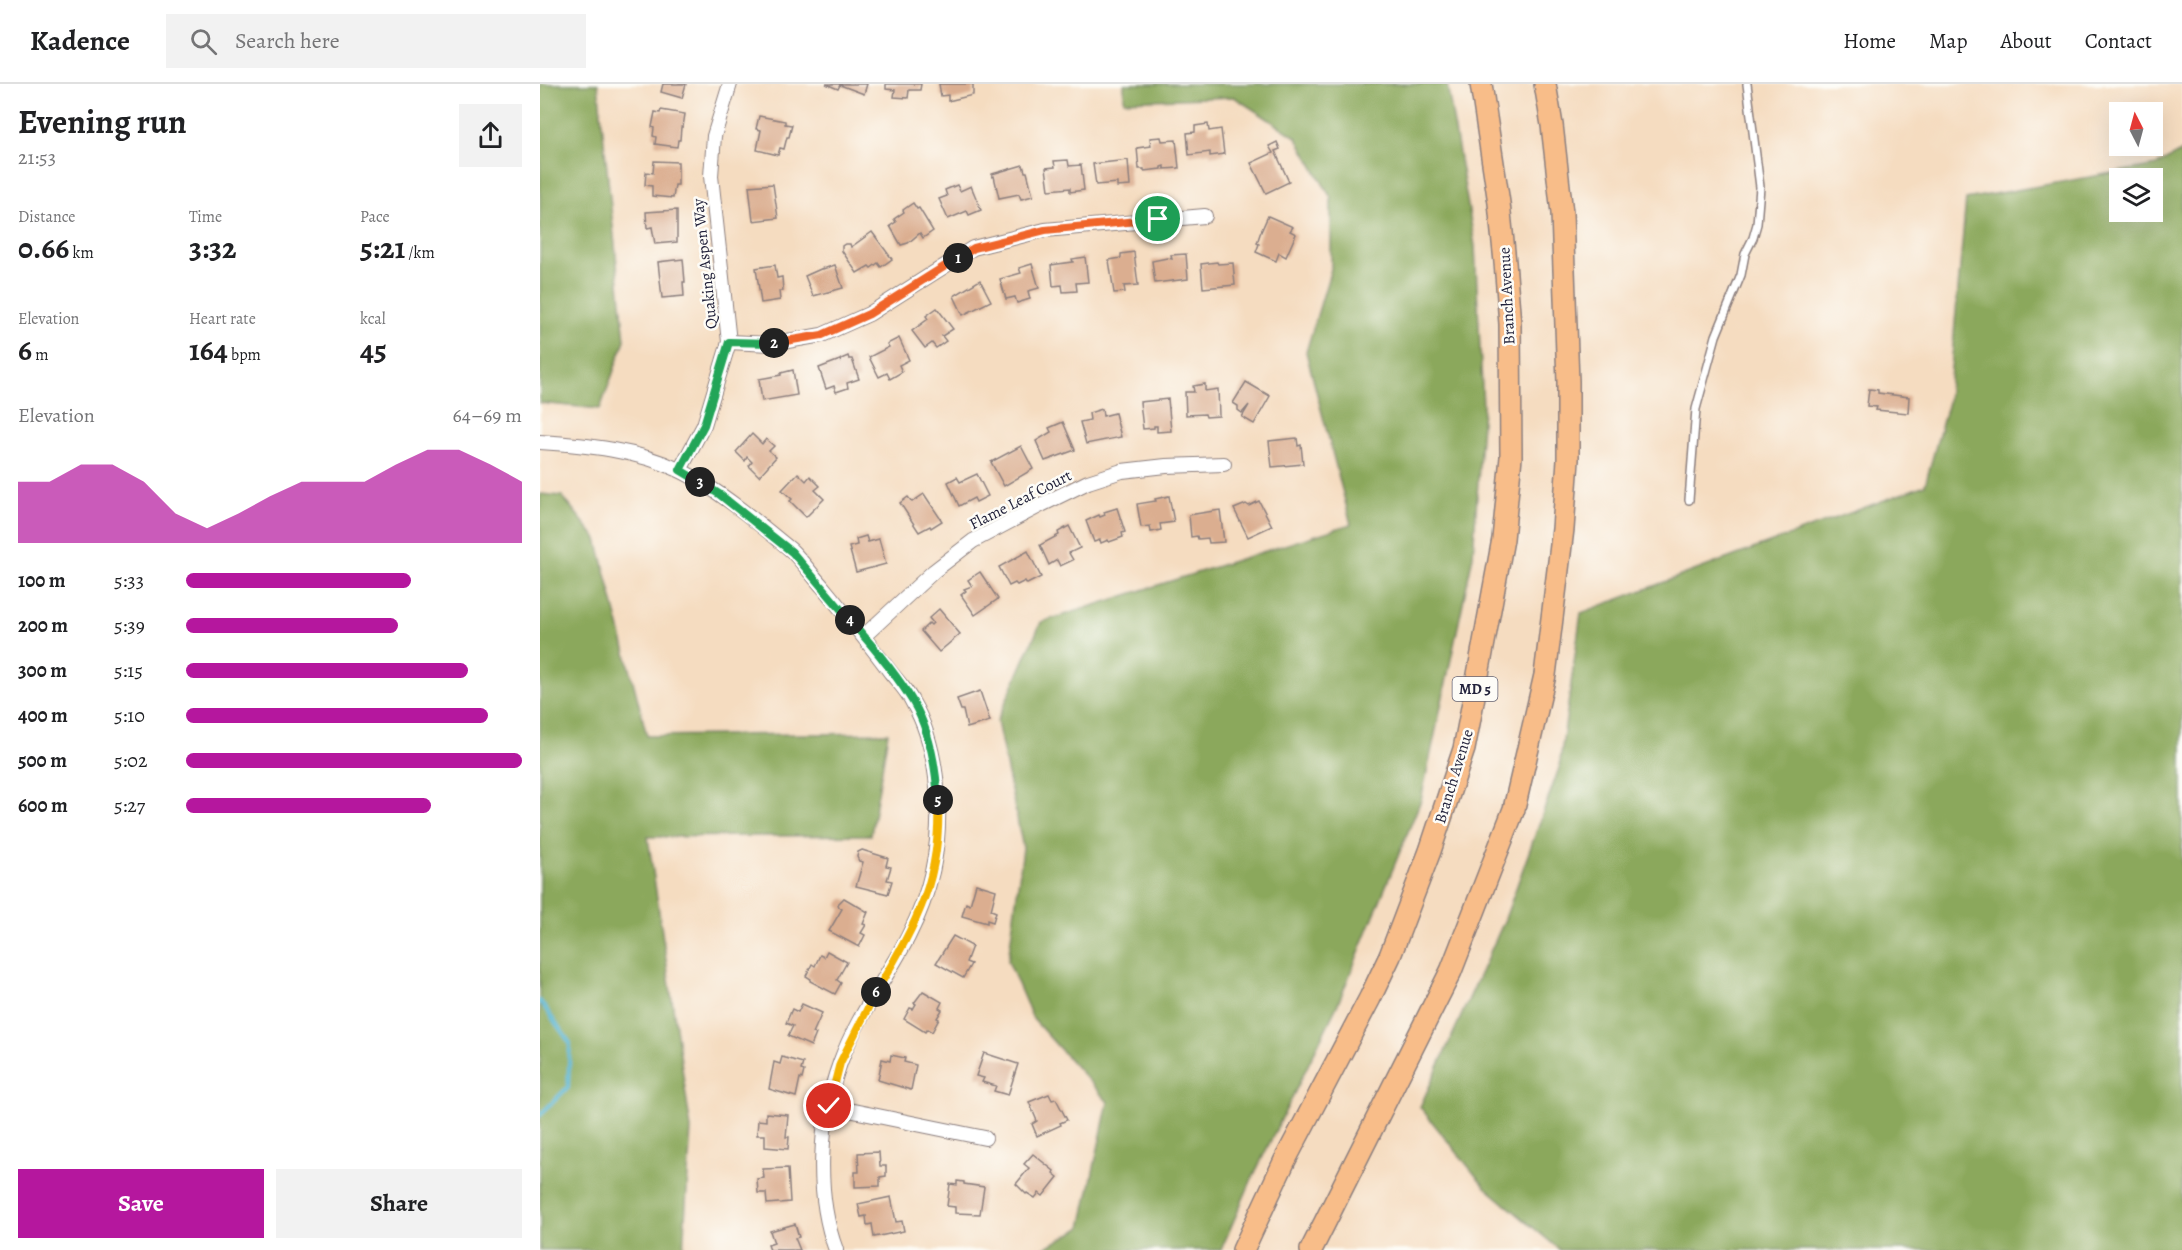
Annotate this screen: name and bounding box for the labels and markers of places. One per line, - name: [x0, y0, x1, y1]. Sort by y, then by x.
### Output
- pin: [1132, 193, 1183, 244]
- pin: 1: [943, 243, 973, 273]
- pin: 2: [759, 328, 789, 358]
- pin: 3: [685, 467, 715, 497]
- pin: 4: [835, 605, 865, 635]
- pin: 5: [923, 785, 953, 815]
- pin: 6: [861, 977, 891, 1007]
- pin: [803, 1080, 854, 1131]

